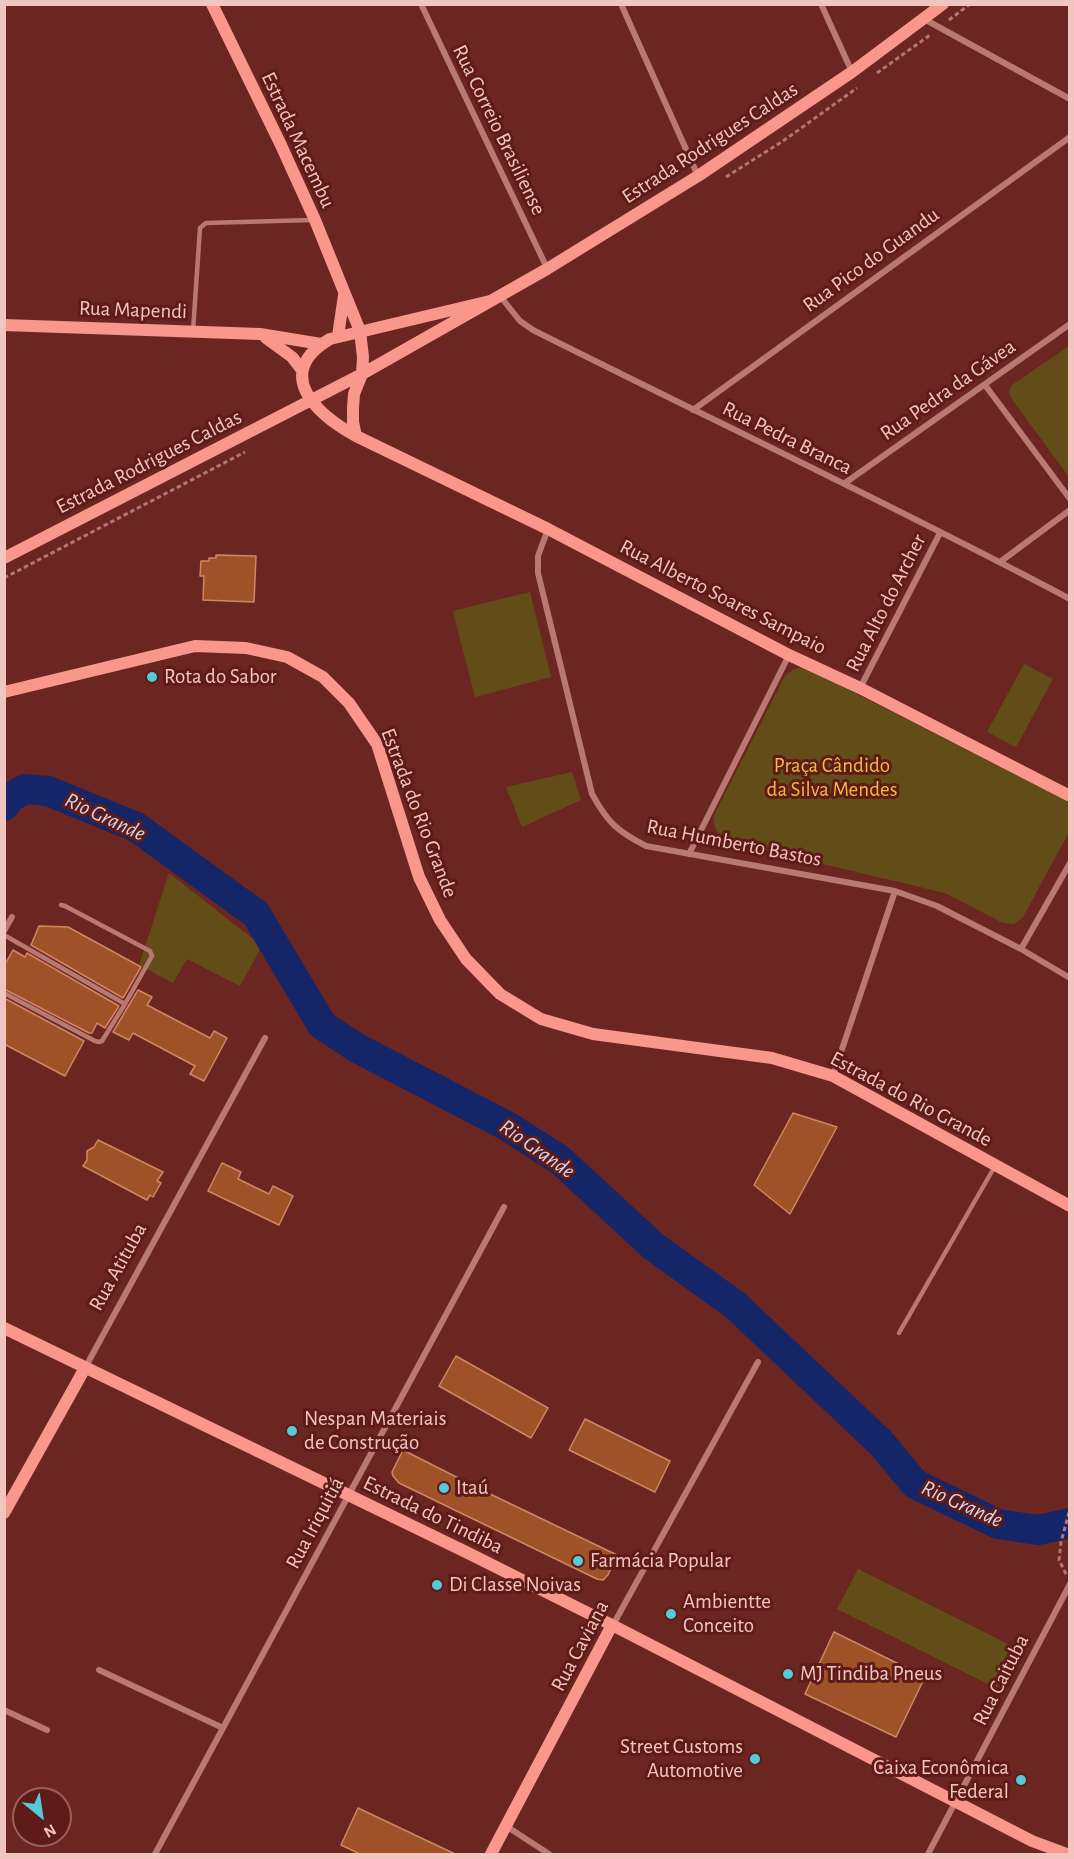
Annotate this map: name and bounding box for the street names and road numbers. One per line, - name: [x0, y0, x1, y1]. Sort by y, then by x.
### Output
- street label: Rua Correio Brasiliense: [447, 41, 551, 219]
- street label: Estrada Macembu: [256, 68, 340, 212]
- street label: Estrada Rodrigues Caldas: [617, 77, 803, 209]
- street label: Rua Pico do Guandu: [798, 202, 944, 318]
- street label: Rua Mapendi: [78, 296, 188, 324]
- street label: Rua Pedra da Gávea: [876, 334, 1020, 446]
- street label: Rua Pedra Branca: [718, 396, 856, 480]
- street label: Estrada Rodrigues Caldas: [52, 404, 246, 520]
- street label: Rua Alto do Archer: [840, 530, 932, 676]
- street label: Rua Alberto Soares Sampaio: [616, 534, 830, 660]
- street label: Estrada do Rio Grande: [375, 725, 463, 901]
- street label: Rua Humberto Bastos: [645, 814, 823, 872]
- street label: Estrada do Rio Grande: [826, 1046, 996, 1152]
- street label: Rua Atituba: [84, 1219, 152, 1315]
- street label: Estrada do Tindiba: [359, 1470, 507, 1560]
- street label: Rua Iriquitiá: [280, 1473, 350, 1573]
- street label: Rua Caviana: [546, 1596, 614, 1696]
- street label: Rua Caituba: [967, 1630, 1035, 1730]

